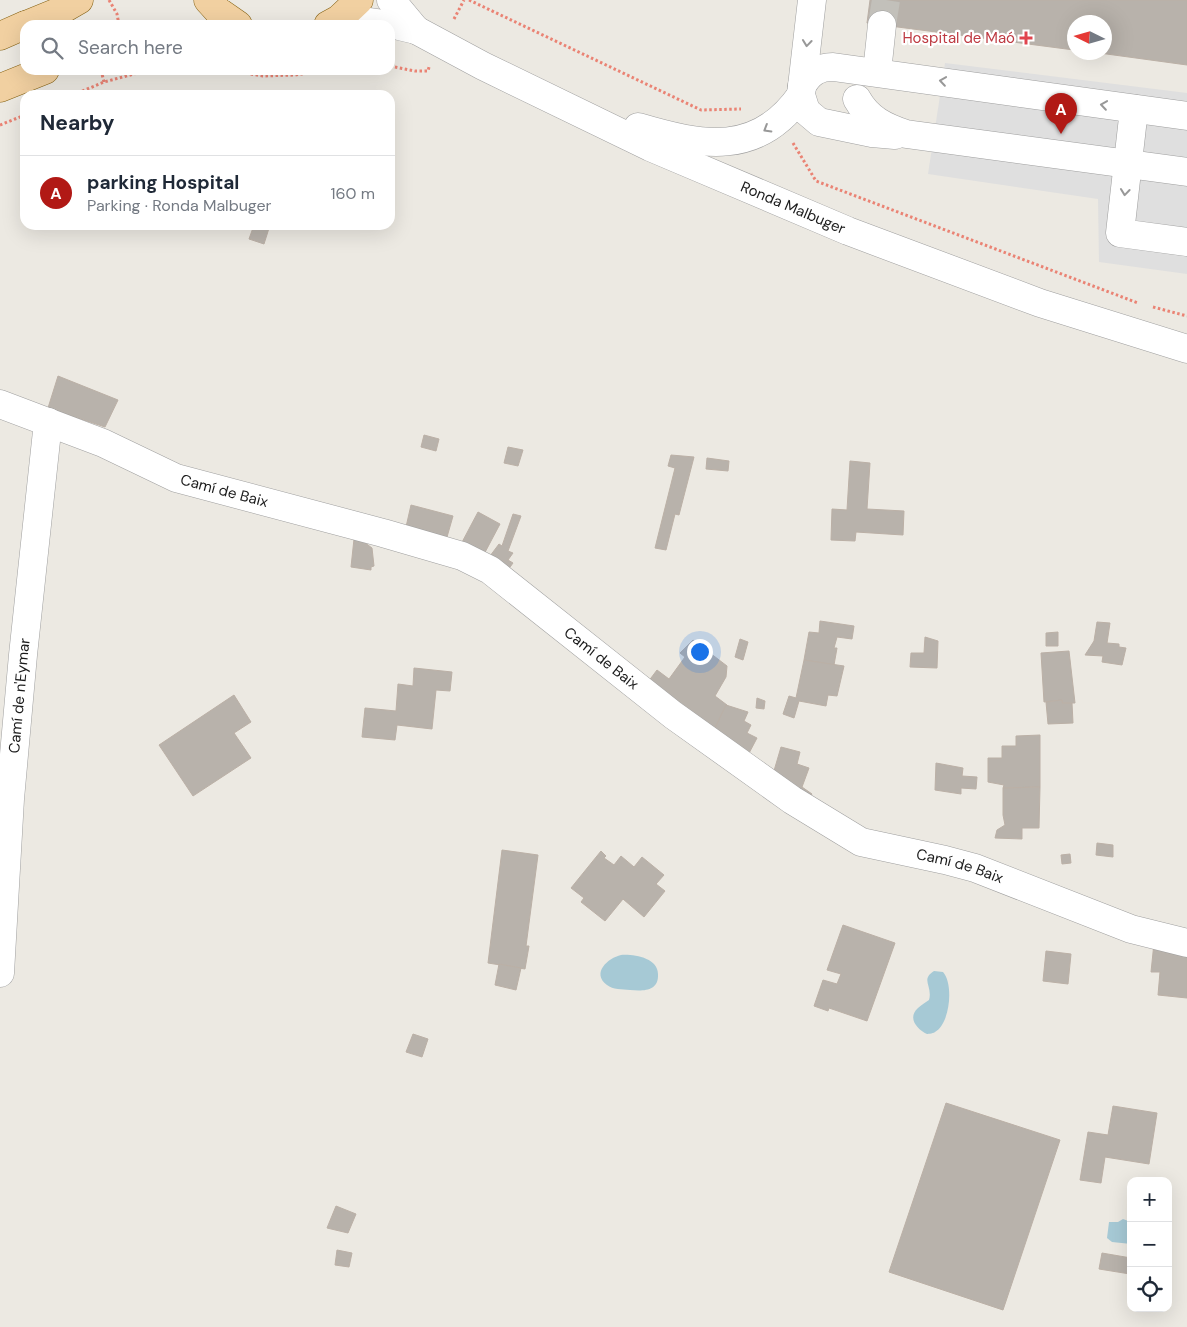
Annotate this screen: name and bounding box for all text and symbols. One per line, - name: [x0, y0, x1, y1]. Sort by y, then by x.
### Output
- north arrow: [1067, 15, 1112, 60]
- search box: [20, 20, 395, 75]
- place label: Hospital de Maó: [902, 28, 1015, 48]
- marker: Hospital de Maó: [1019, 31, 1033, 45]
- icon: search: [38, 34, 66, 62]
- text: Search here: [78, 35, 183, 60]
- one-way arrow: [802, 40, 813, 48]
- one-way arrow: [939, 77, 948, 87]
- pin: A: [1045, 93, 1077, 134]
- one-way arrow: [1100, 100, 1108, 111]
- text: Nearby: [40, 109, 114, 137]
- one-way arrow: [763, 122, 772, 132]
- text: parking Hospital: [87, 170, 239, 195]
- street label: Ronda Malbuger: [738, 177, 849, 239]
- text: A: [50, 183, 62, 204]
- text: 160 m: [331, 183, 375, 204]
- one-way arrow: [1120, 189, 1131, 197]
- text: Parking · Ronda Malbuger: [87, 195, 271, 216]
- street label: Camí de Baix: [178, 470, 271, 512]
- street label: Camí de Baix: [560, 623, 643, 694]
- street label: Camí de n'Eymar: [4, 637, 35, 754]
- your location: [687, 639, 713, 665]
- street label: Camí de Baix: [914, 844, 1007, 888]
- map controls: [1127, 1177, 1172, 1312]
- button: +: [1127, 1177, 1172, 1222]
- button: −: [1127, 1222, 1172, 1267]
- button: locate: [1127, 1267, 1172, 1312]

